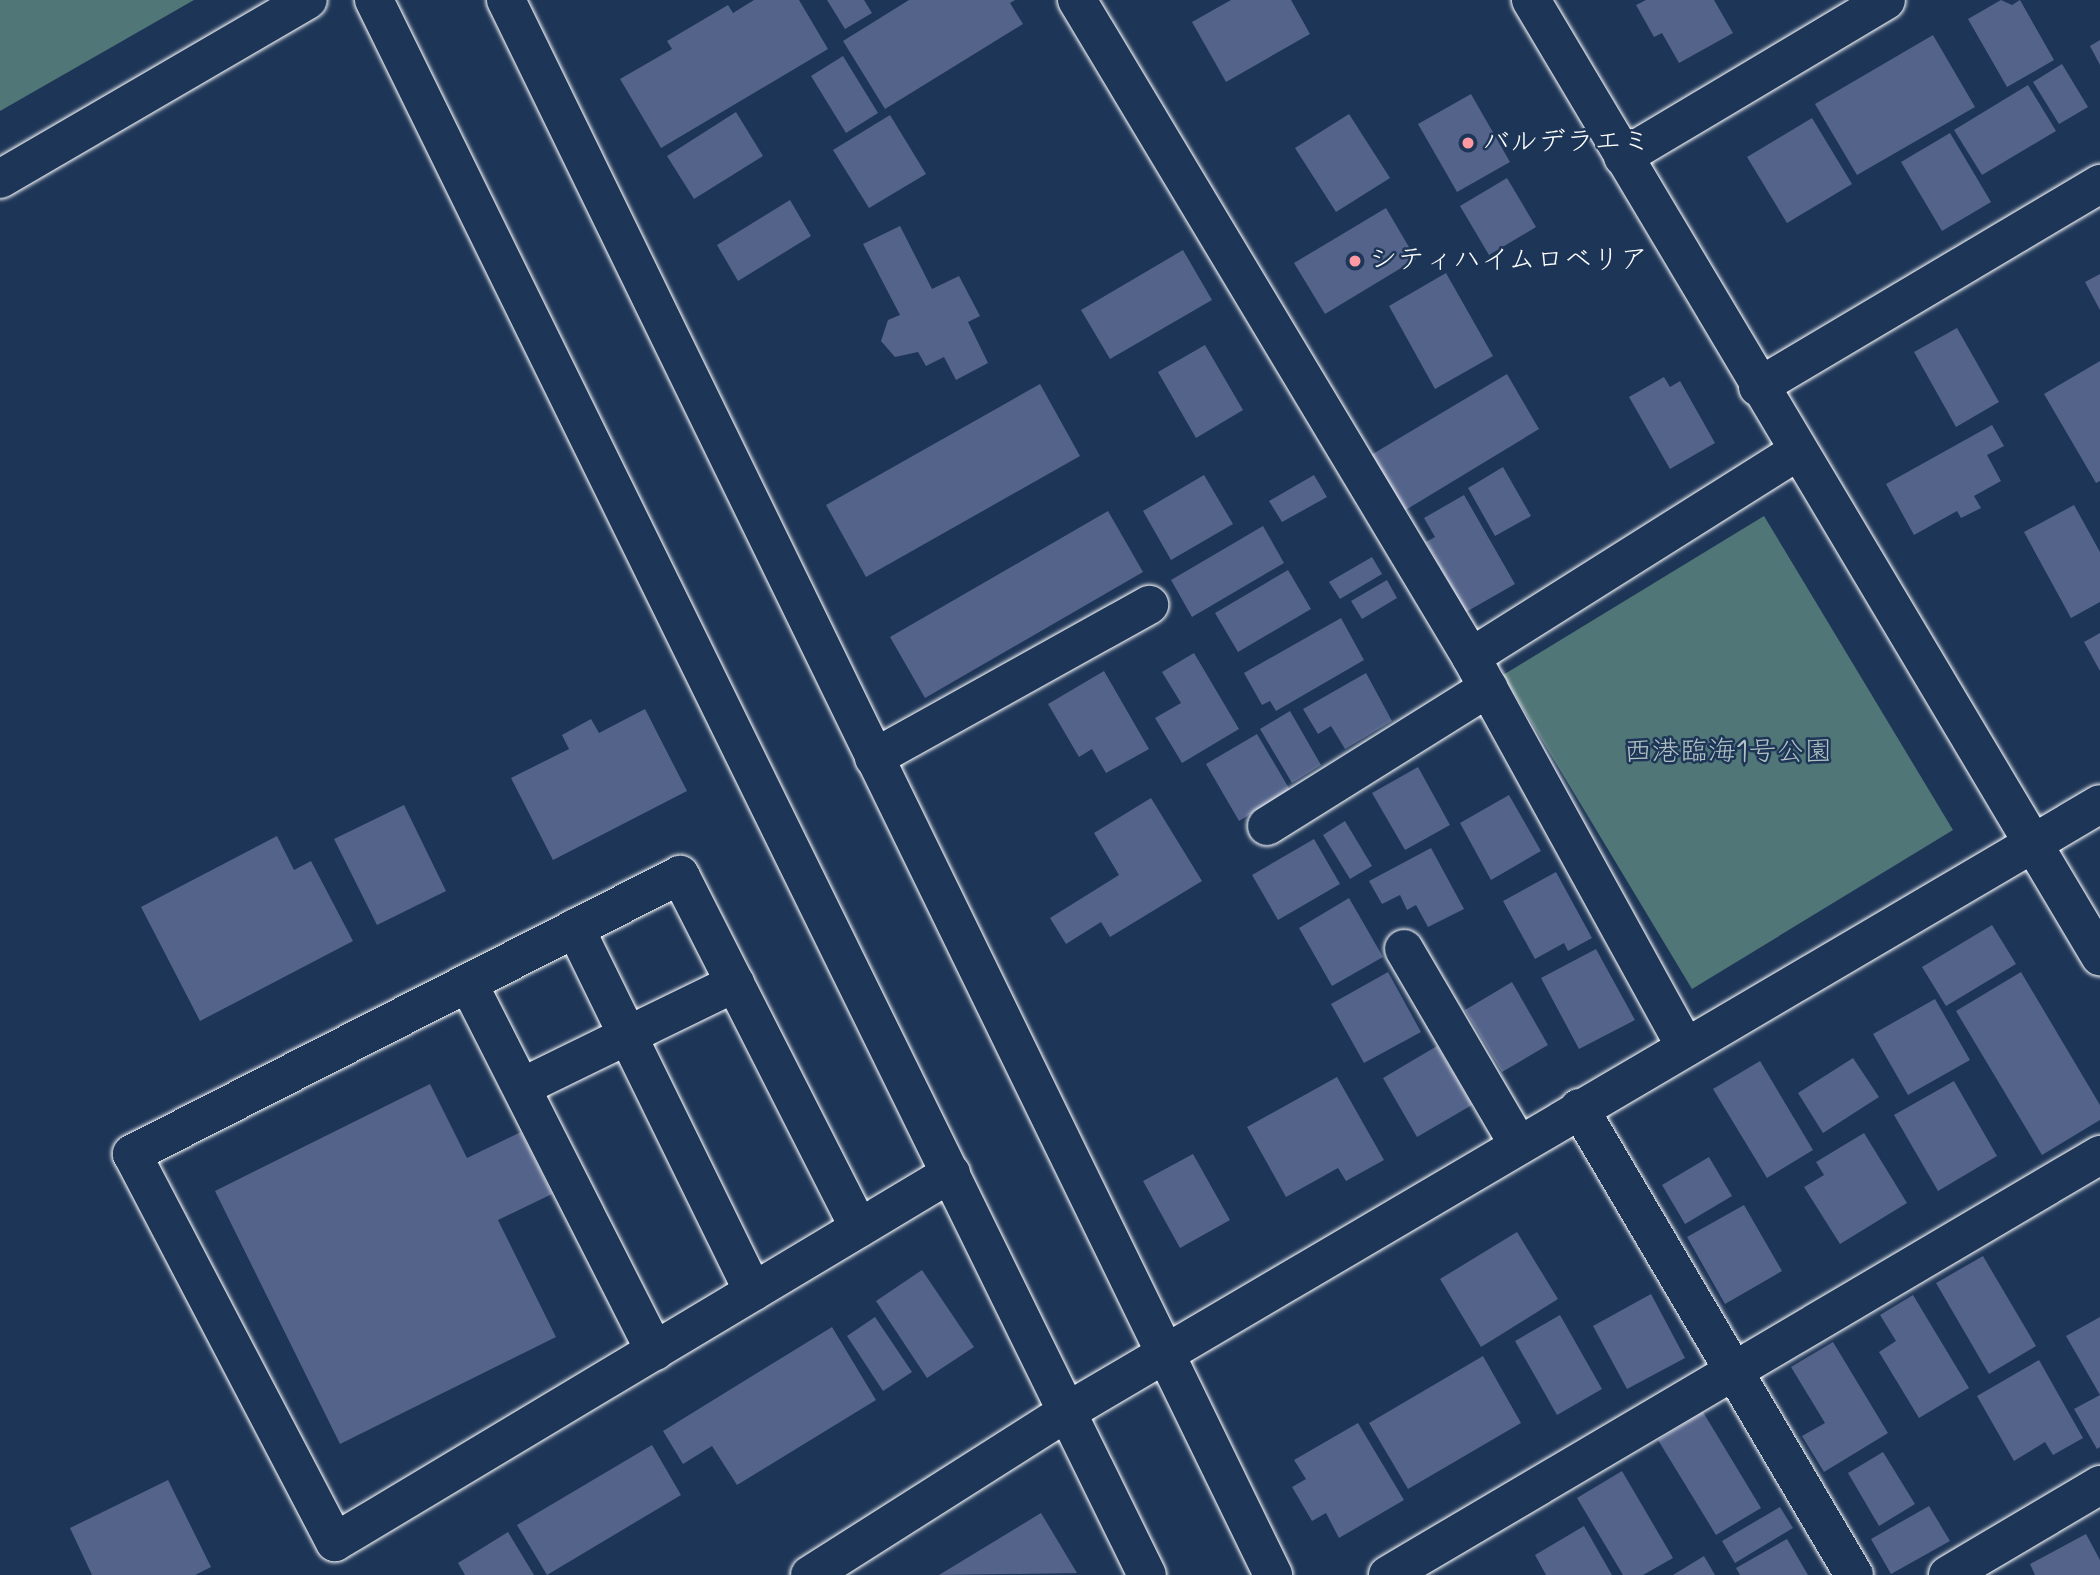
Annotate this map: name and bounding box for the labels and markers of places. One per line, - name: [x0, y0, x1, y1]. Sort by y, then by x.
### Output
- place label: バルデラエミ: [1482, 126, 1650, 160]
- marker: バルデラエミ: [1460, 135, 1476, 151]
- place label: シティハイムロベリア: [1369, 244, 1649, 278]
- marker: シティハイムロベリア: [1347, 253, 1363, 269]

